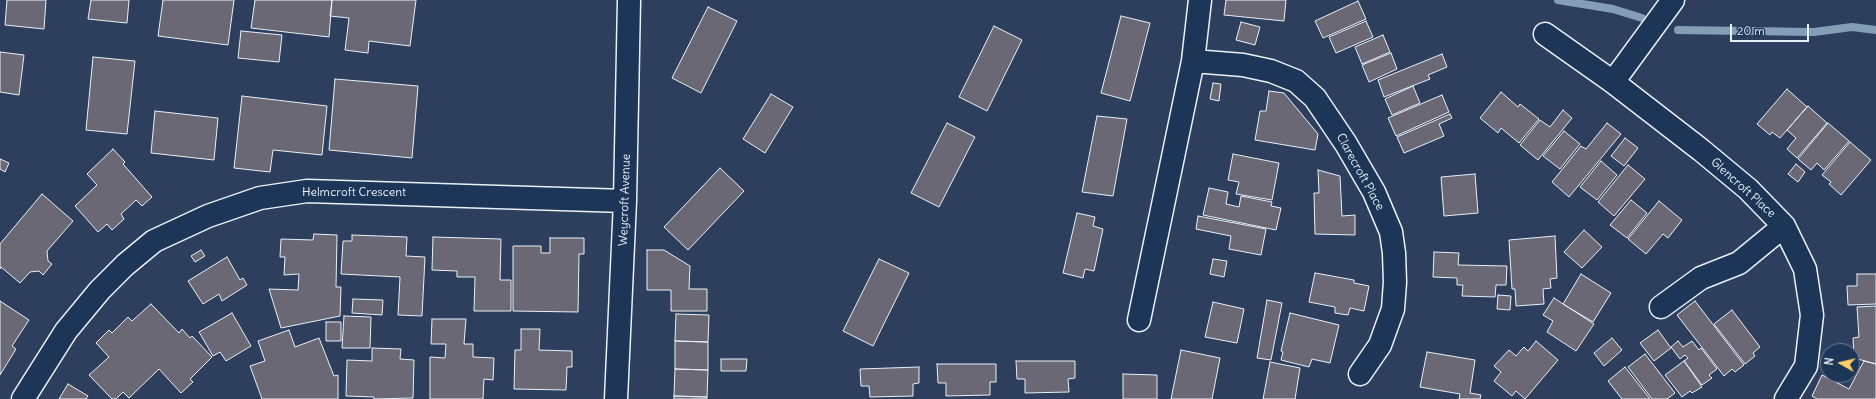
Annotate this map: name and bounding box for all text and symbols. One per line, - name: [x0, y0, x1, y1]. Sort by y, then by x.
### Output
- scale bar: [1732, 16, 1811, 42]
- text: 20 m: [1737, 23, 1765, 38]
- street label: Clarecroft Place: [1333, 131, 1387, 213]
- street label: Weycroft Avenue: [616, 154, 634, 246]
- street label: Glencroft Place: [1708, 155, 1778, 221]
- street label: Helmcroft Crescent: [302, 186, 406, 200]
- north arrow: [1820, 343, 1860, 383]
- text: N: [1822, 357, 1837, 366]

